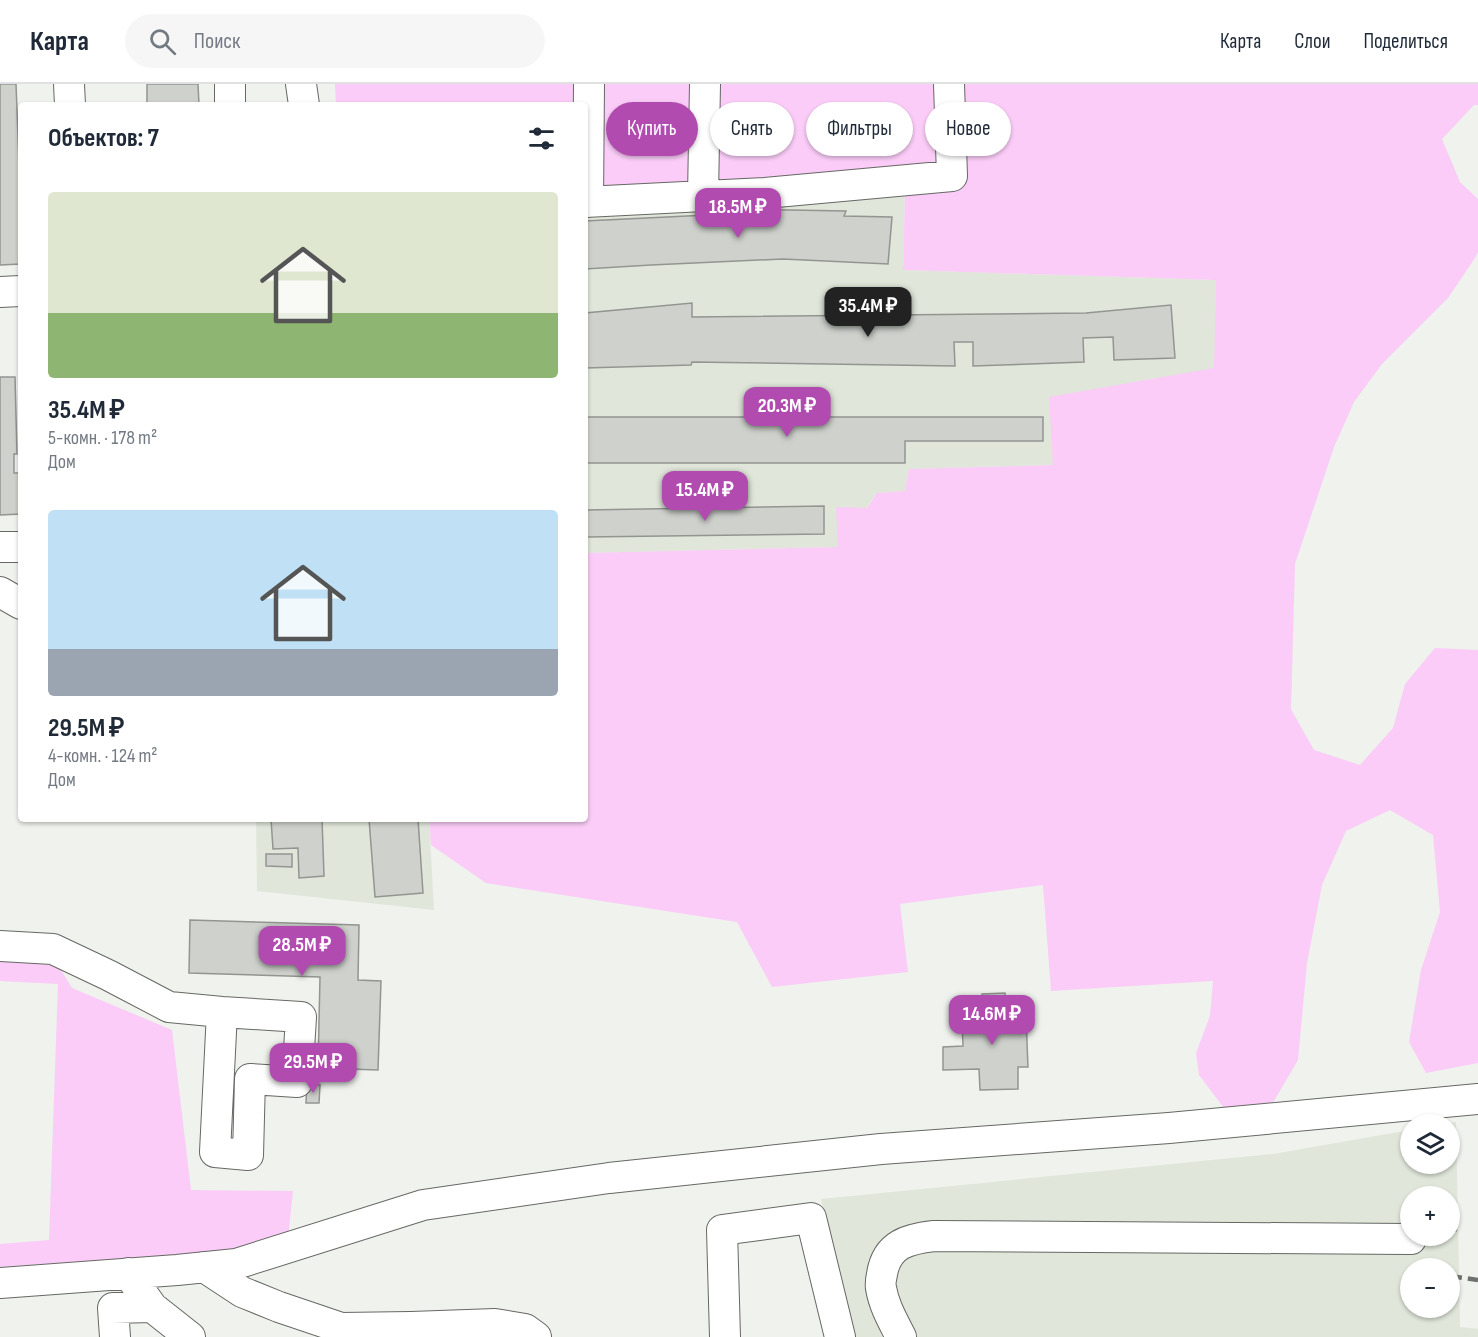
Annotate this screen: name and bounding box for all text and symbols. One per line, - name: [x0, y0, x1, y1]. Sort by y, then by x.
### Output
- search box: [125, 14, 545, 68]
- text: Карта: [30, 25, 89, 58]
- icon: search: [146, 25, 179, 58]
- text: Поиск: [194, 28, 240, 55]
- text: Карта: [1220, 29, 1261, 54]
- text: Слои: [1294, 29, 1330, 54]
- text: Поделиться: [1363, 29, 1448, 54]
- chip: Купить: [606, 102, 698, 156]
- chip: Снять: [710, 102, 794, 156]
- chip: Фильтры: [806, 102, 913, 156]
- chip: Новое: [925, 102, 1011, 156]
- icon: filters: [525, 122, 558, 155]
- text: Объектов: 7: [48, 123, 159, 154]
- pin: 18.5M ₽: [683, 188, 793, 239]
- text: 18.5M ₽: [709, 195, 767, 219]
- icon: home: [249, 231, 357, 339]
- pin: 35.4M ₽: [813, 287, 923, 338]
- text: 35.4M ₽: [838, 294, 898, 318]
- pin: 20.3M ₽: [732, 387, 842, 438]
- text: 20.3M ₽: [758, 394, 816, 418]
- text: 35.4M ₽: [48, 395, 125, 426]
- text: 5-комн. · 178 m²: [48, 426, 157, 450]
- text: Дом: [48, 450, 76, 474]
- pin: 15.4M ₽: [650, 471, 760, 522]
- text: 15.4M ₽: [676, 478, 734, 502]
- icon: home: [249, 549, 357, 657]
- text: 29.5M ₽: [48, 713, 124, 744]
- text: 4-комн. · 124 m²: [48, 744, 158, 768]
- text: Дом: [48, 768, 76, 792]
- pin: 28.5M ₽: [247, 926, 357, 977]
- text: 28.5M ₽: [273, 933, 331, 957]
- pin: 14.6M ₽: [937, 995, 1047, 1046]
- text: 14.6M ₽: [963, 1002, 1021, 1026]
- pin: 29.5M ₽: [258, 1043, 368, 1094]
- text: 29.5M ₽: [284, 1050, 342, 1074]
- map controls: [1400, 1114, 1460, 1318]
- button: layers: [1400, 1114, 1460, 1174]
- button: +: [1400, 1186, 1460, 1246]
- button: −: [1400, 1258, 1460, 1318]

